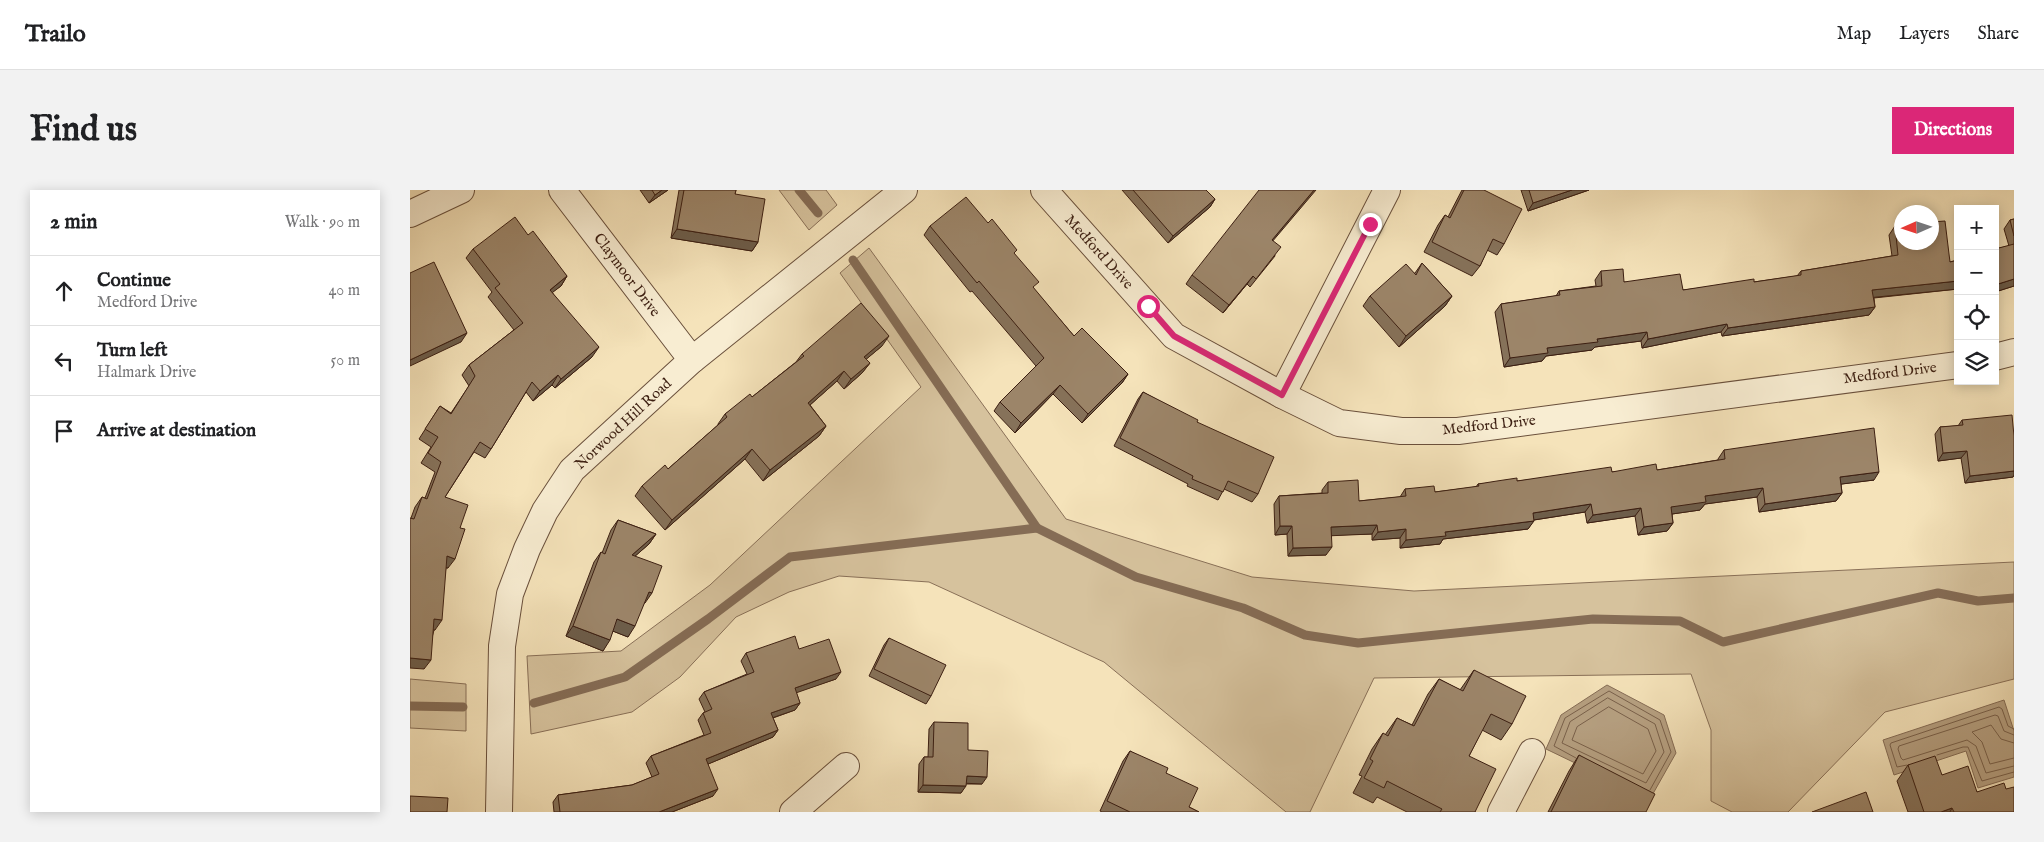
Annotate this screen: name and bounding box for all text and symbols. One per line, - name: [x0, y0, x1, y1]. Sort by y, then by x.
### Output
- text: Trailo: [25, 19, 86, 50]
- text: Map: [1837, 23, 1871, 46]
- text: Layers: [1899, 23, 1950, 46]
- text: Share: [1978, 23, 2019, 46]
- button: Directions: [1892, 107, 2014, 154]
- text: Find us: [30, 108, 137, 153]
- north arrow: [1894, 205, 1939, 250]
- map controls: [1954, 205, 1999, 385]
- button: +: [1954, 205, 1999, 250]
- text: 2 min: [50, 209, 97, 236]
- street label: Medford Drive: [1060, 211, 1138, 293]
- text: Walk · 90 m: [285, 213, 360, 233]
- route end: [1359, 213, 1382, 236]
- street label: Claymoor Drive: [589, 229, 665, 321]
- button: −: [1954, 250, 1999, 295]
- text: Continue: [97, 269, 171, 293]
- icon: ahead: [50, 277, 78, 305]
- text: 40 m: [328, 281, 360, 301]
- text: Medford Drive: [97, 293, 197, 313]
- route start: [1137, 295, 1160, 318]
- button: locate: [1954, 295, 1999, 340]
- text: Turn left: [97, 339, 168, 363]
- button: layers: [1954, 340, 1999, 385]
- icon: left: [50, 347, 78, 375]
- text: 50 m: [331, 351, 360, 371]
- street label: Medford Drive: [1842, 358, 1938, 388]
- text: Halmark Drive: [97, 363, 196, 383]
- street label: Norwood Hill Road: [571, 374, 676, 474]
- street label: Medford Drive: [1441, 411, 1537, 439]
- icon: arrive: [50, 417, 78, 445]
- text: Arrive at destination: [97, 419, 256, 443]

